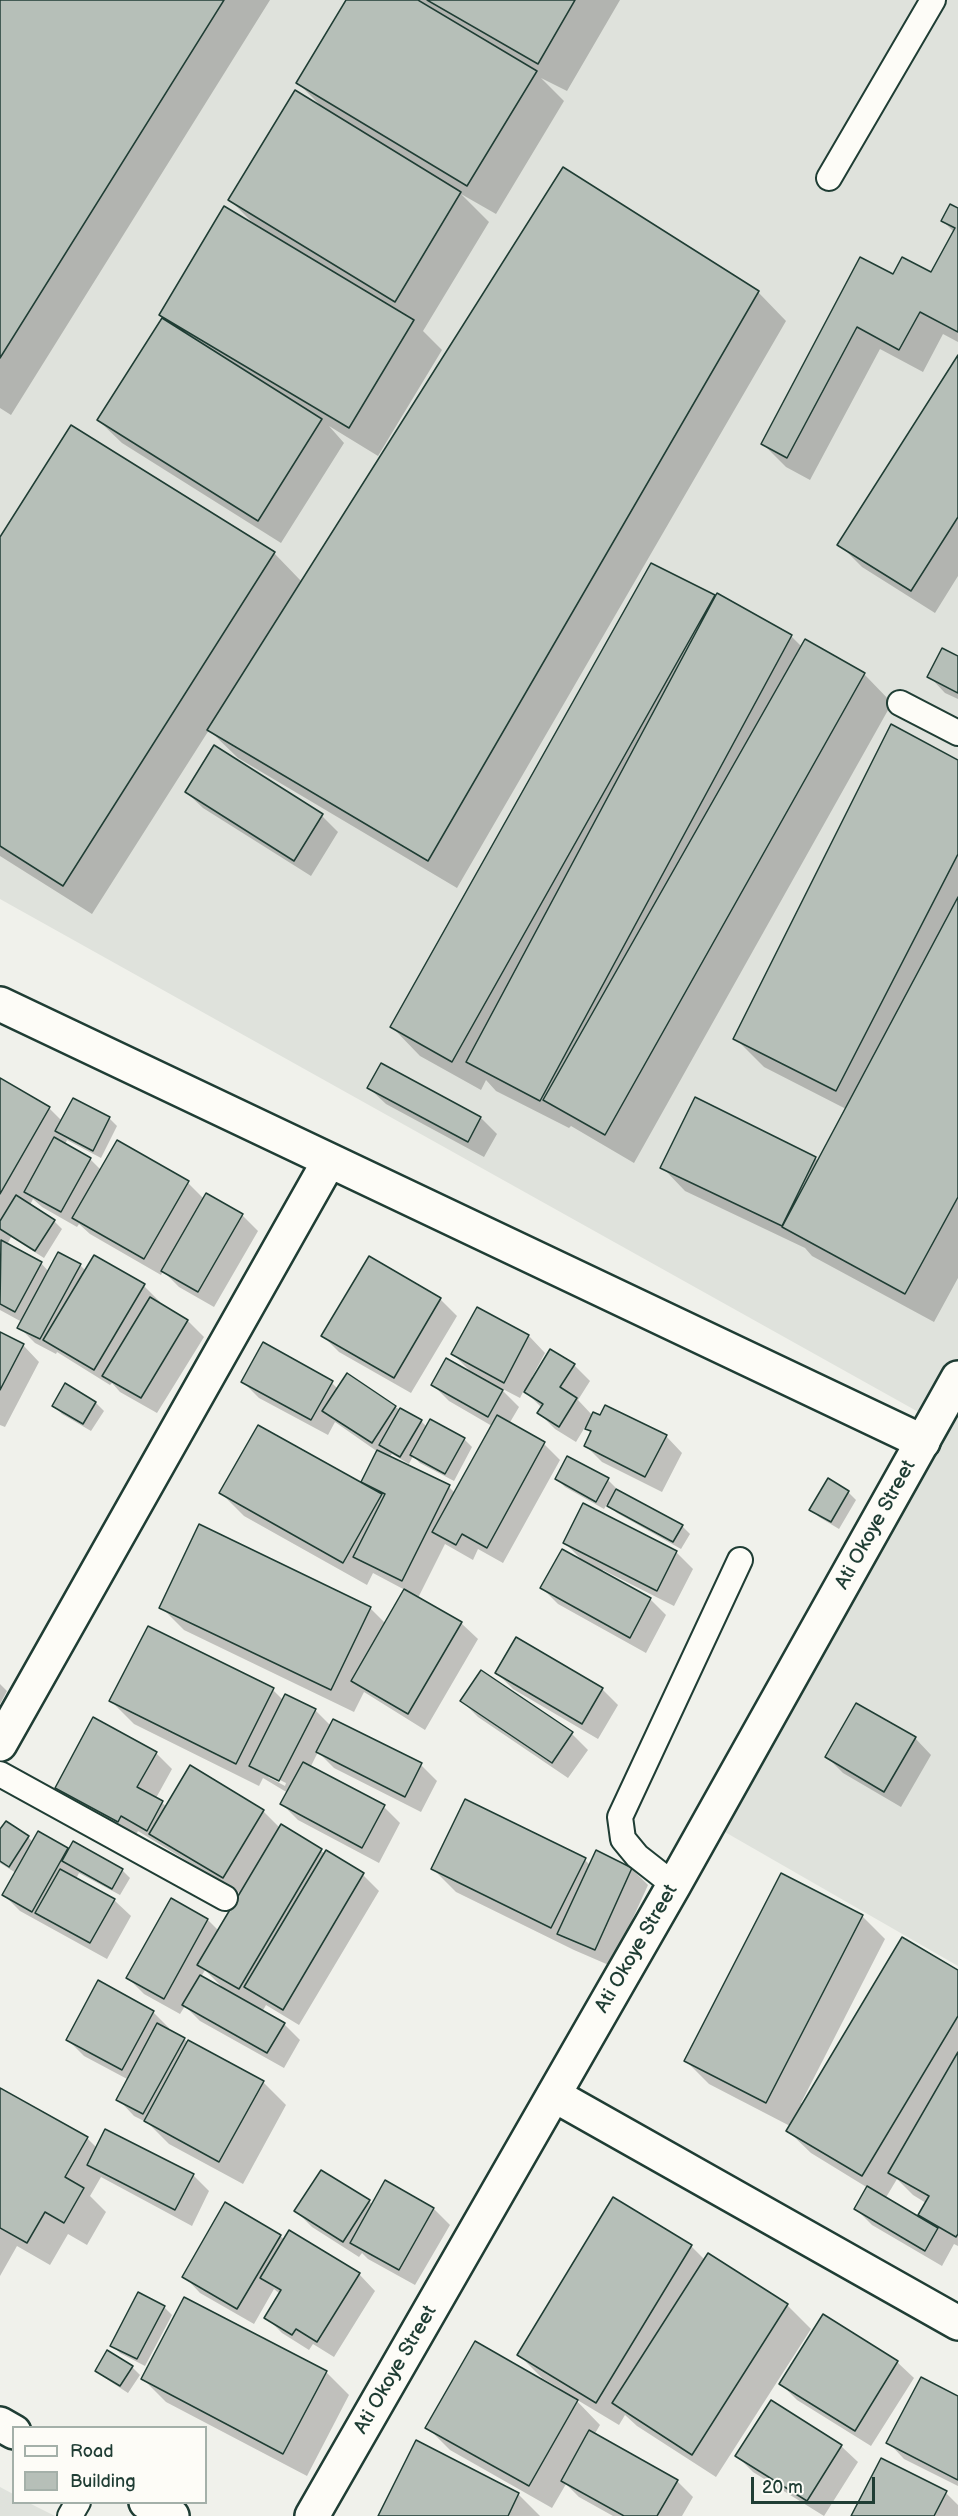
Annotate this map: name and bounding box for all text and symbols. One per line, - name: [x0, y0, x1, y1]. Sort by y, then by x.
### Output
- street label: Ati Okoye Street: [831, 1456, 921, 1594]
- street label: Ati Okoye Street: [591, 1881, 683, 2017]
- street label: Ati Okoye Street: [350, 2302, 442, 2438]
- legend: [12, 2426, 207, 2504]
- text: Road: [70, 2441, 114, 2462]
- scale bar: [754, 2465, 878, 2503]
- text: Building: [70, 2471, 136, 2492]
- text: 20 m: [762, 2477, 803, 2498]

